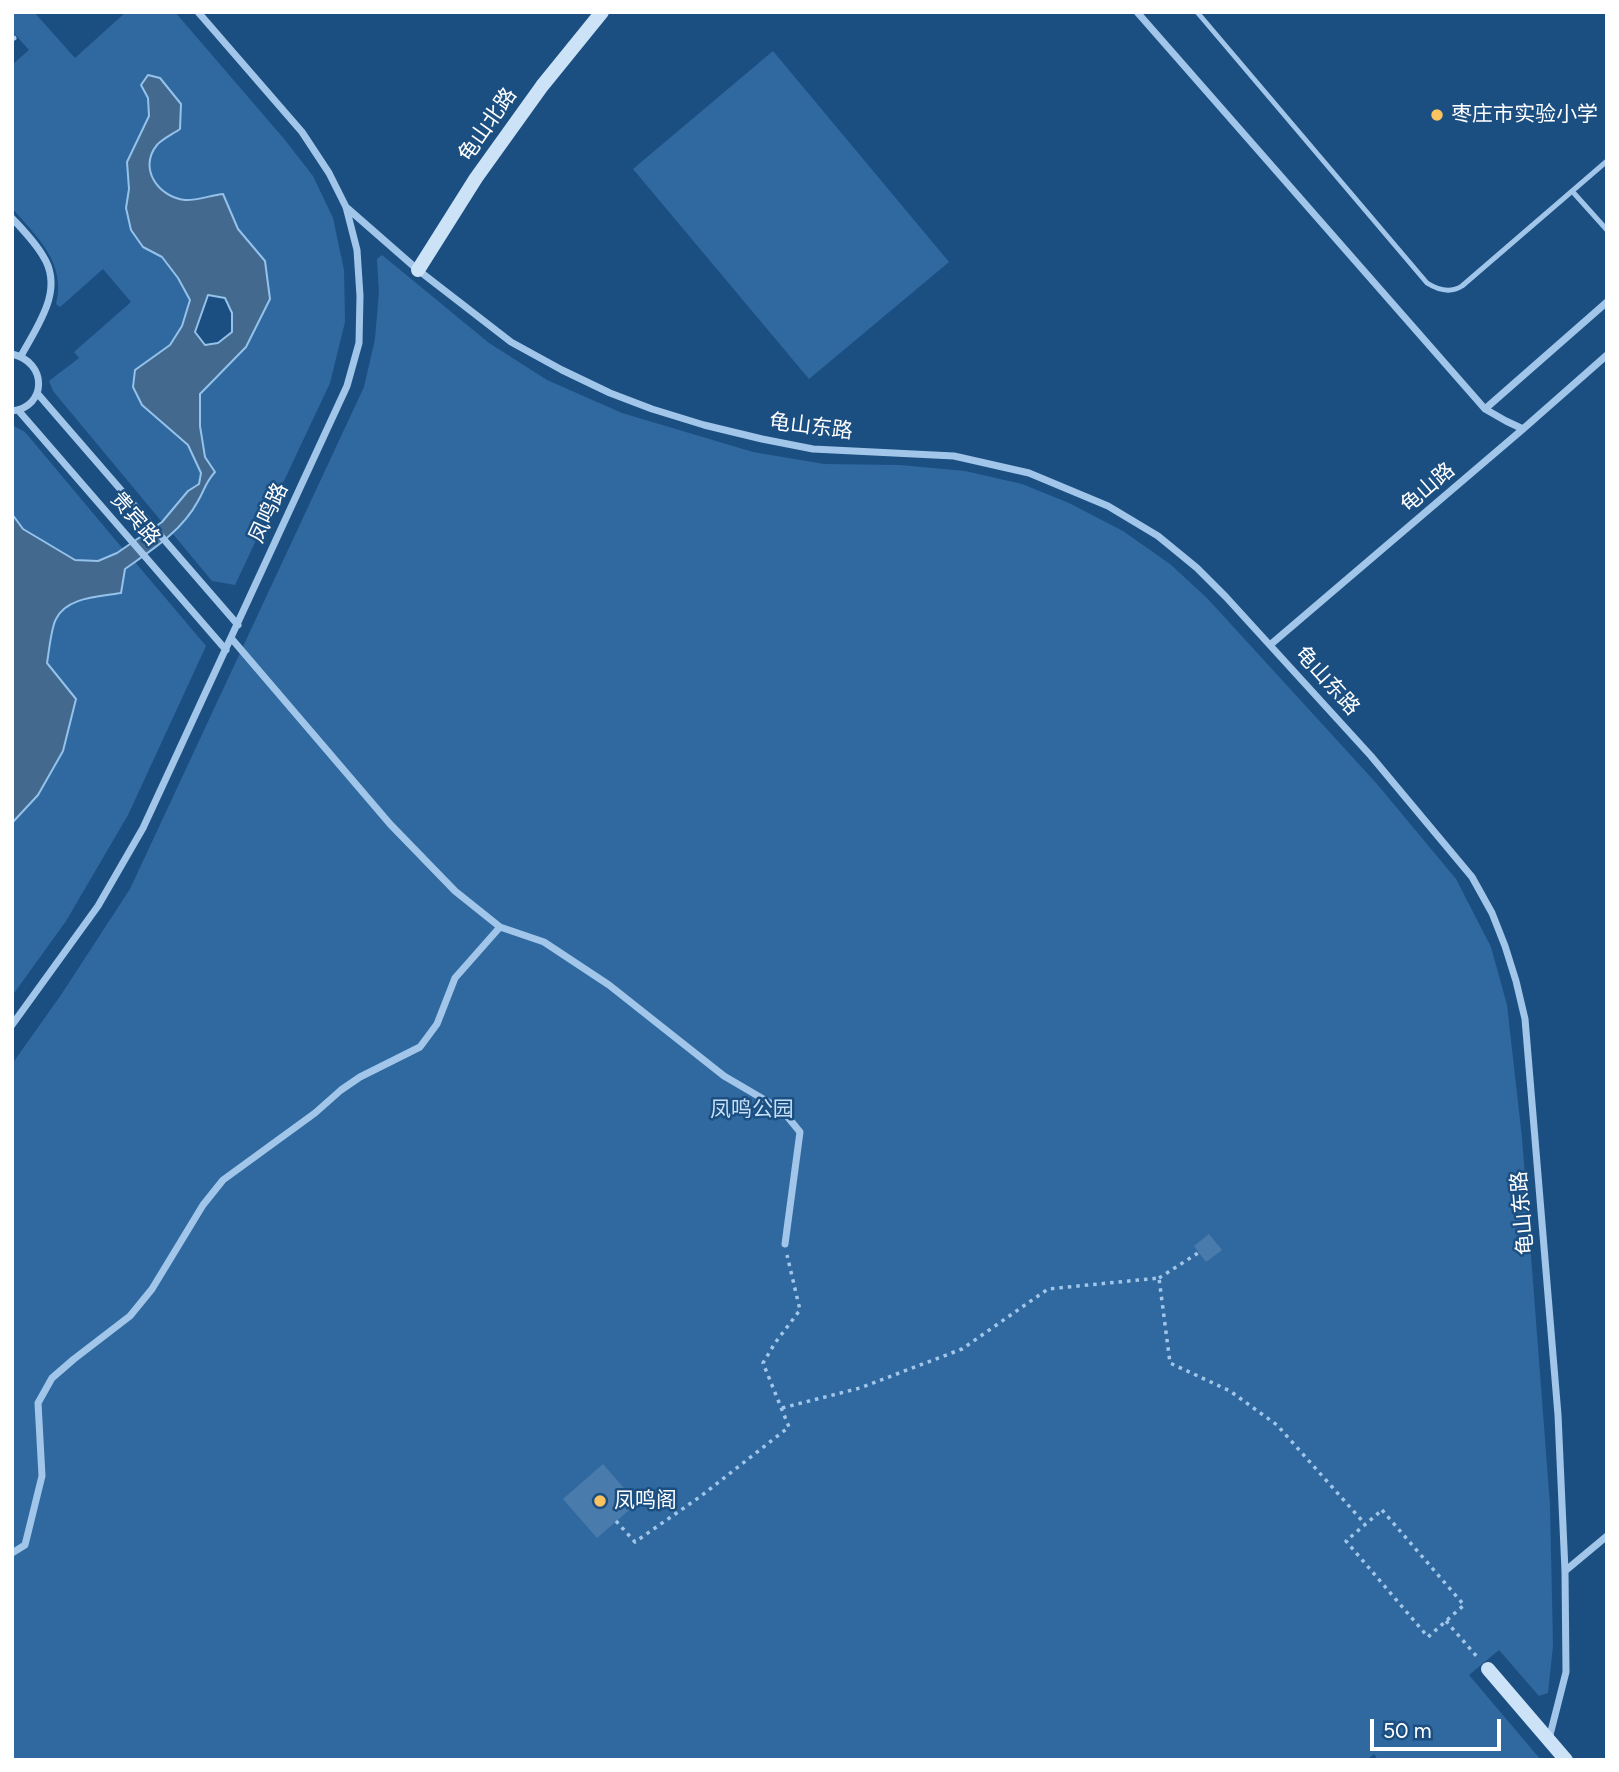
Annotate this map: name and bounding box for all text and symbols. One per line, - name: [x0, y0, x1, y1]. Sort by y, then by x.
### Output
- street label: 龟山北路: [454, 83, 522, 167]
- place label: 枣庄市实验小学: [1451, 102, 1598, 128]
- marker: 枣庄市实验小学: [1429, 107, 1445, 123]
- street label: 龟山东路: [768, 409, 854, 445]
- street label: 龟山路: [1396, 458, 1460, 518]
- street label: 凤鸣路: [244, 479, 294, 547]
- street label: 贵宾路: [105, 487, 165, 551]
- street label: 龟山东路: [1290, 641, 1364, 721]
- park label: 凤鸣公园: [710, 1097, 794, 1123]
- street label: 龟山东路: [1507, 1170, 1539, 1256]
- place label: 凤鸣阁: [614, 1488, 677, 1514]
- marker: 凤鸣阁: [592, 1493, 608, 1509]
- scale bar: [1374, 1706, 1505, 1750]
- text: 50 m: [1383, 1718, 1432, 1743]

